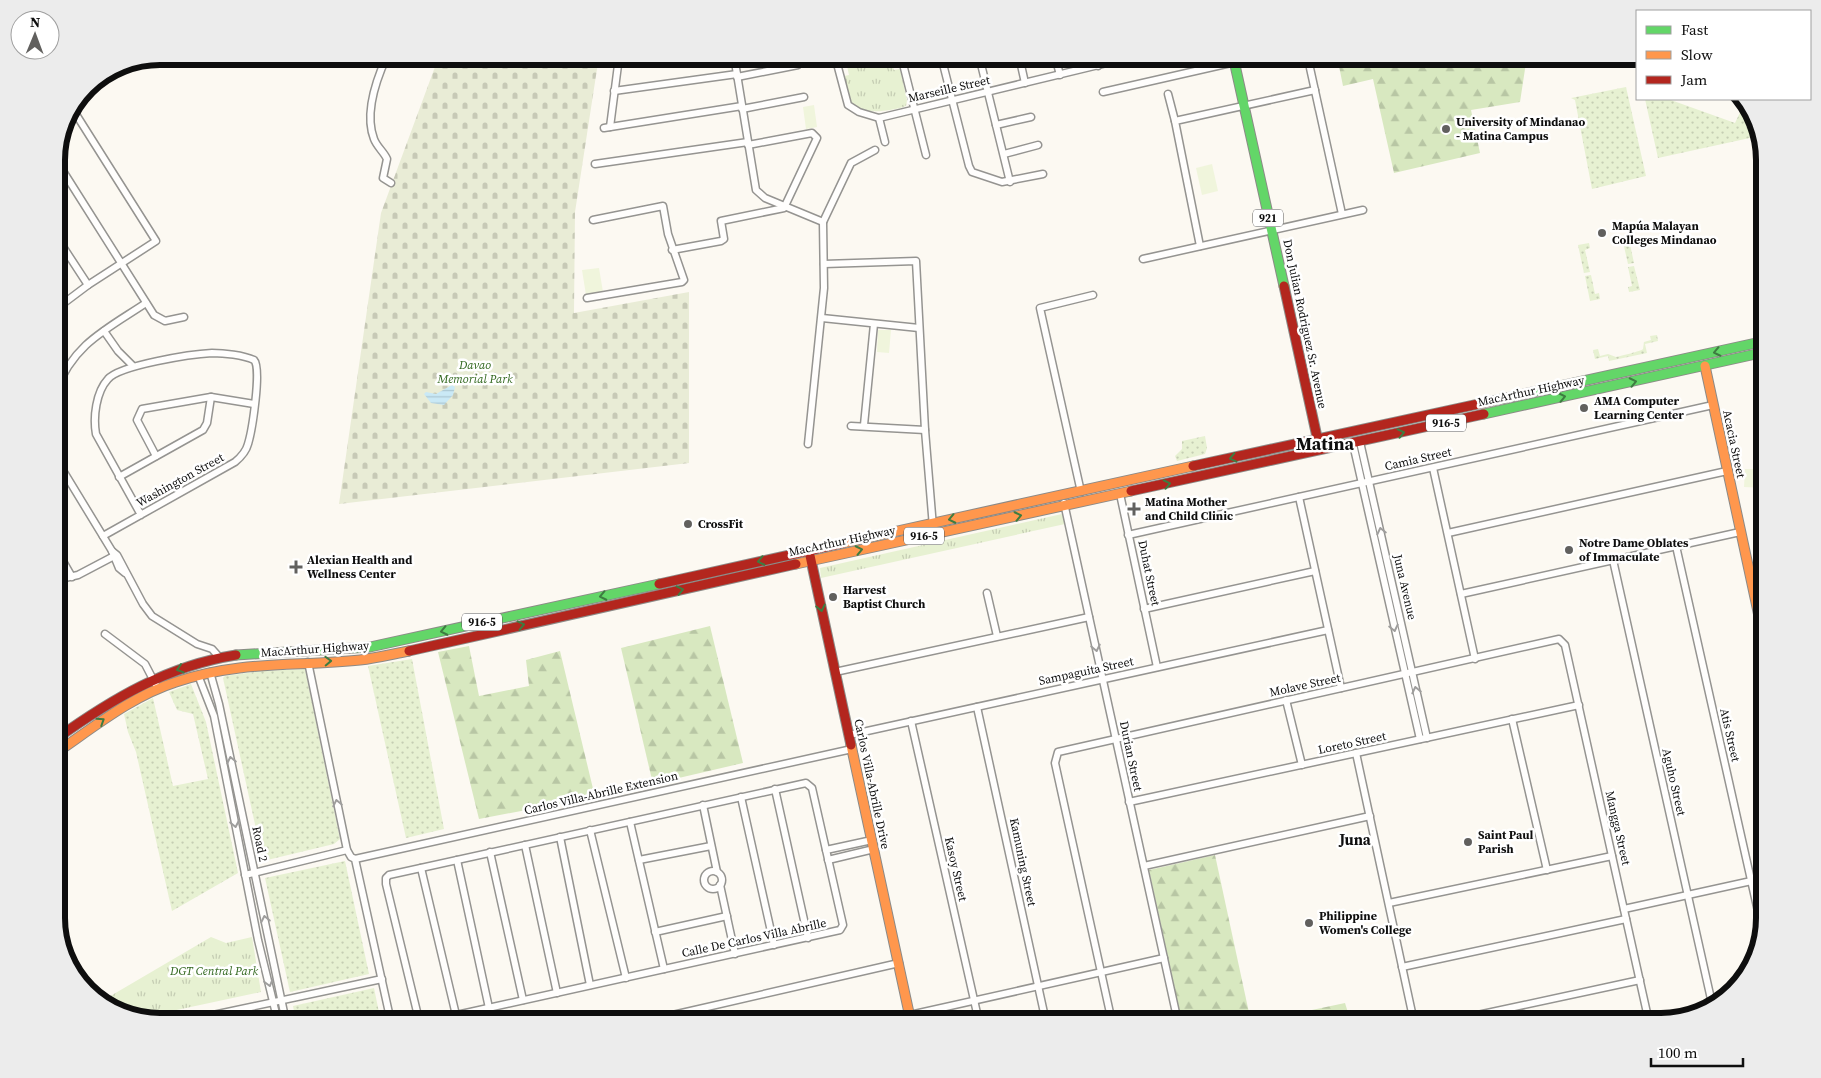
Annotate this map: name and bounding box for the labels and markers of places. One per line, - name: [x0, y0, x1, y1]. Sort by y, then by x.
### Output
- place label: University of Mindanao - Matina Campus: [1456, 114, 1585, 144]
- marker: University of Mindanao - Matina Campus: [1440, 123, 1452, 135]
- place label: Mapúa Malayan Colleges Mindanao: [1612, 218, 1717, 248]
- marker: Mapúa Malayan Colleges Mindanao: [1596, 227, 1608, 239]
- place label: AMA Computer Learning Center: [1594, 393, 1684, 423]
- marker: AMA Computer Learning Center: [1578, 402, 1590, 414]
- place label: Matina Mother and Child Clinic: [1145, 494, 1233, 524]
- marker: Matina Mother and Child Clinic: [1127, 502, 1141, 516]
- place label: CrossFit: [698, 516, 744, 532]
- marker: CrossFit: [682, 518, 694, 530]
- place label: Notre Dame Oblates of Immaculate: [1579, 535, 1689, 565]
- marker: Notre Dame Oblates of Immaculate: [1563, 544, 1575, 556]
- place label: Alexian Health and Wellness Center: [307, 552, 412, 582]
- marker: Alexian Health and Wellness Center: [289, 560, 303, 574]
- place label: Harvest Baptist Church: [843, 582, 926, 612]
- marker: Harvest Baptist Church: [827, 591, 839, 603]
- place label: Saint Paul Parish: [1478, 827, 1534, 857]
- marker: Saint Paul Parish: [1462, 836, 1474, 848]
- place label: Philippine Women's College: [1319, 908, 1411, 938]
- marker: Philippine Women's College: [1303, 917, 1315, 929]

